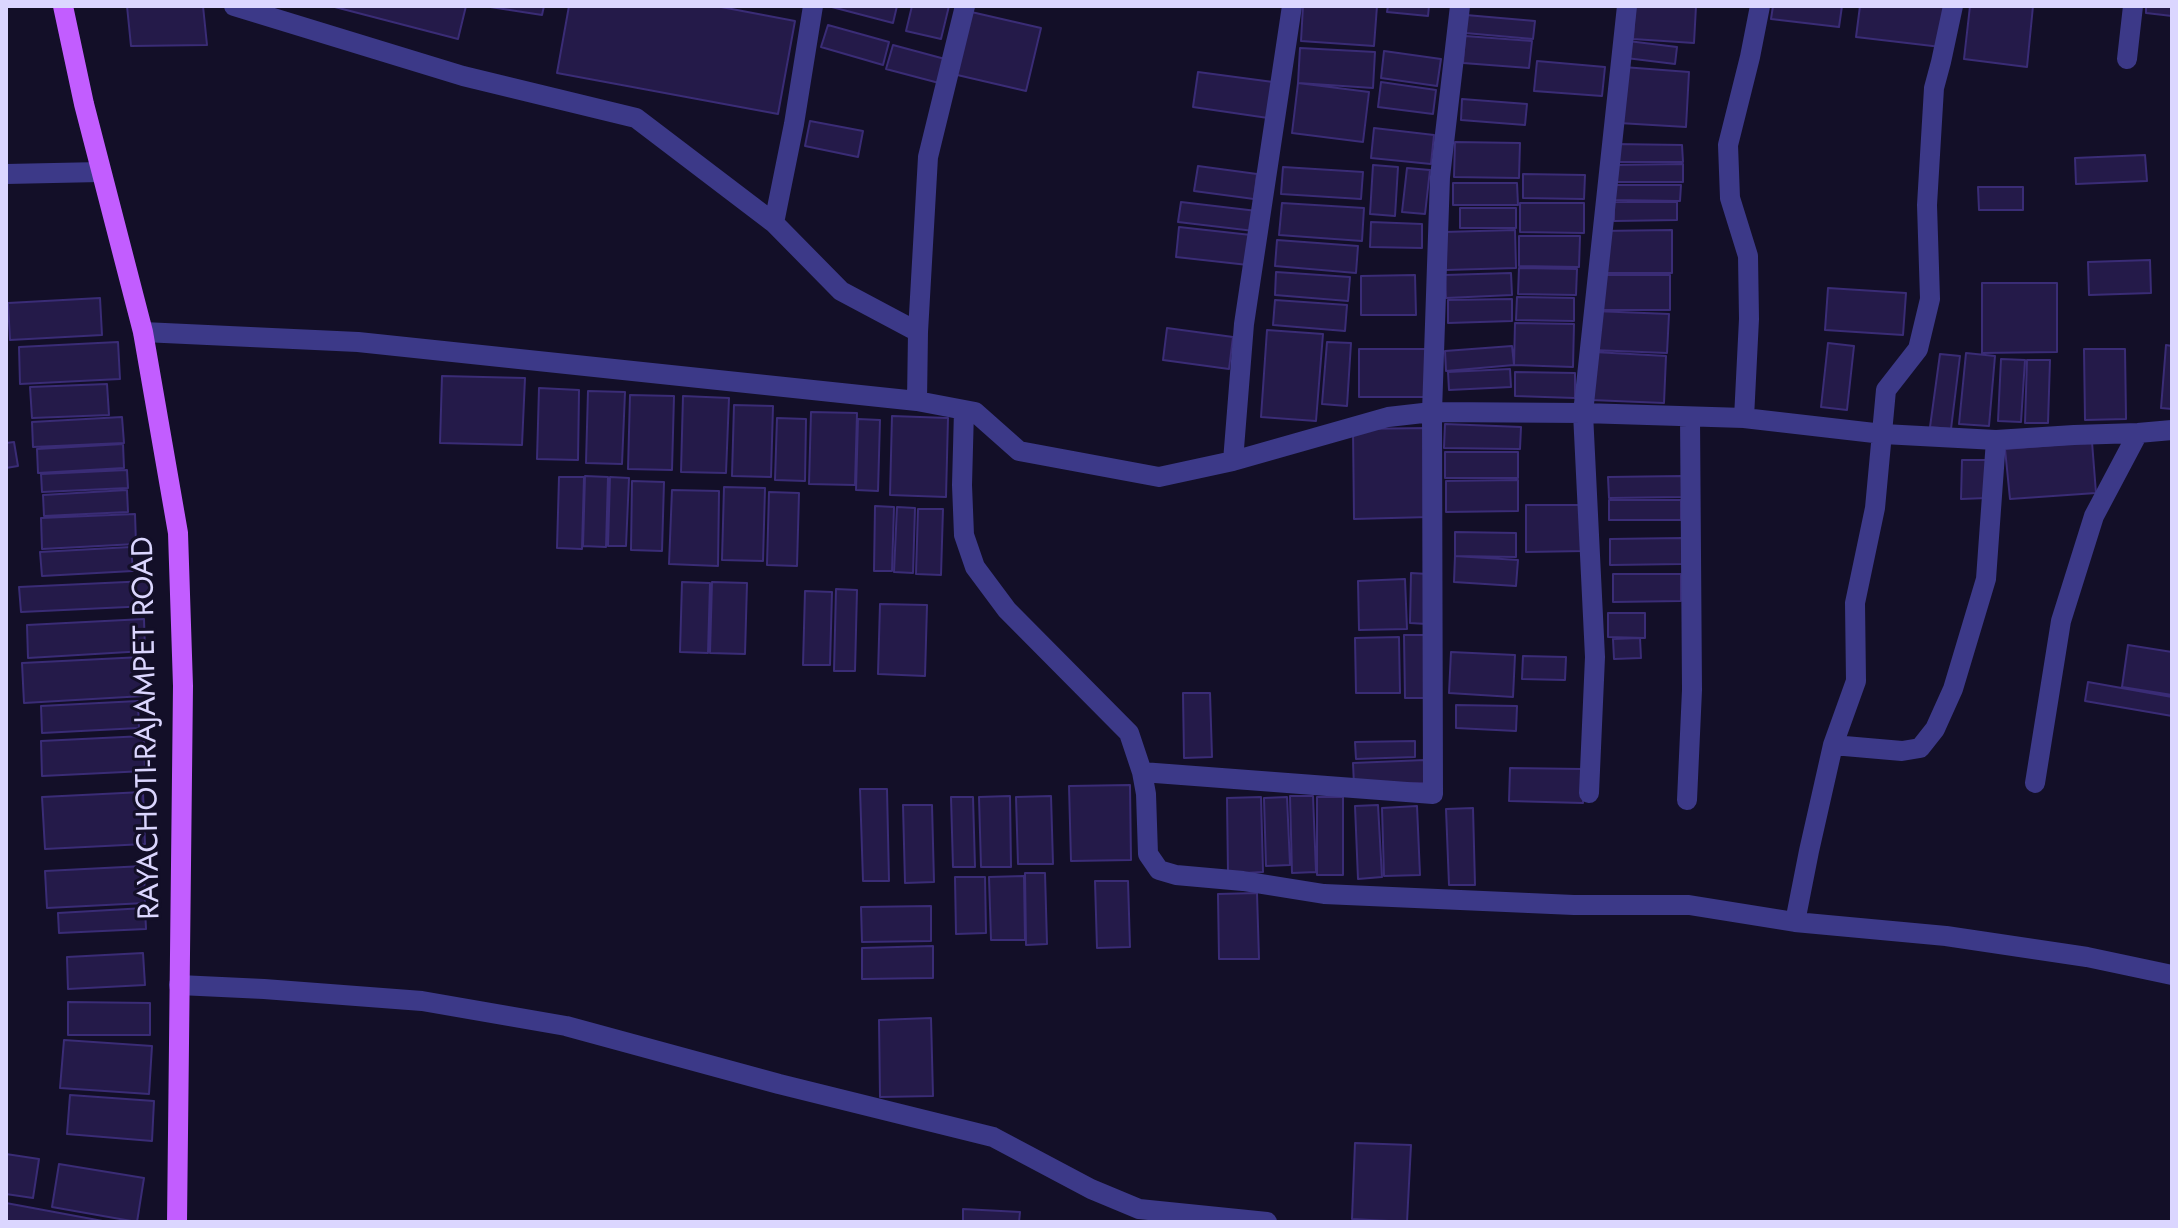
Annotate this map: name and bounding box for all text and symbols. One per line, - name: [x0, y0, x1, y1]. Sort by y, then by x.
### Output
- street label: RAYACHOTI-RAJAMPET ROAD: [127, 536, 169, 920]

